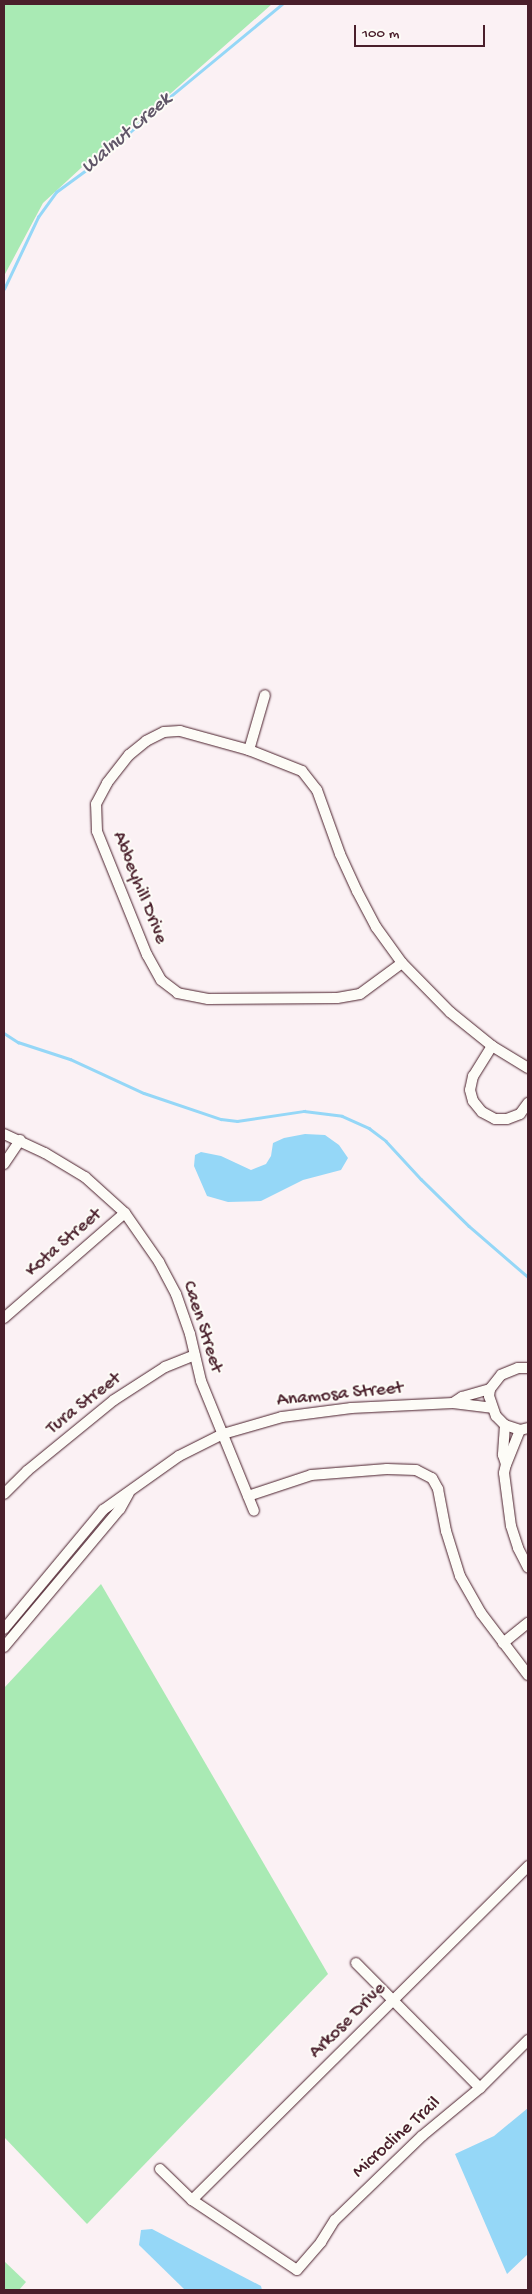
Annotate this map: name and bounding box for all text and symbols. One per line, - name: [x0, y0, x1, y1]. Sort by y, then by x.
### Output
- scale bar: [357, 15, 488, 47]
- text: 100 m: [362, 25, 399, 43]
- water label: Walnut Creek: [77, 88, 177, 180]
- street label: Abbeyhill Drive: [106, 829, 172, 947]
- street label: Kota Street: [21, 1204, 107, 1282]
- street label: Caen Street: [177, 1278, 227, 1376]
- street label: Tura Street: [42, 1368, 126, 1440]
- street label: Anamosa Street: [276, 1377, 404, 1413]
- street label: Arkose Drive: [305, 1978, 391, 2064]
- street label: Microcline Trail: [348, 2092, 446, 2184]

